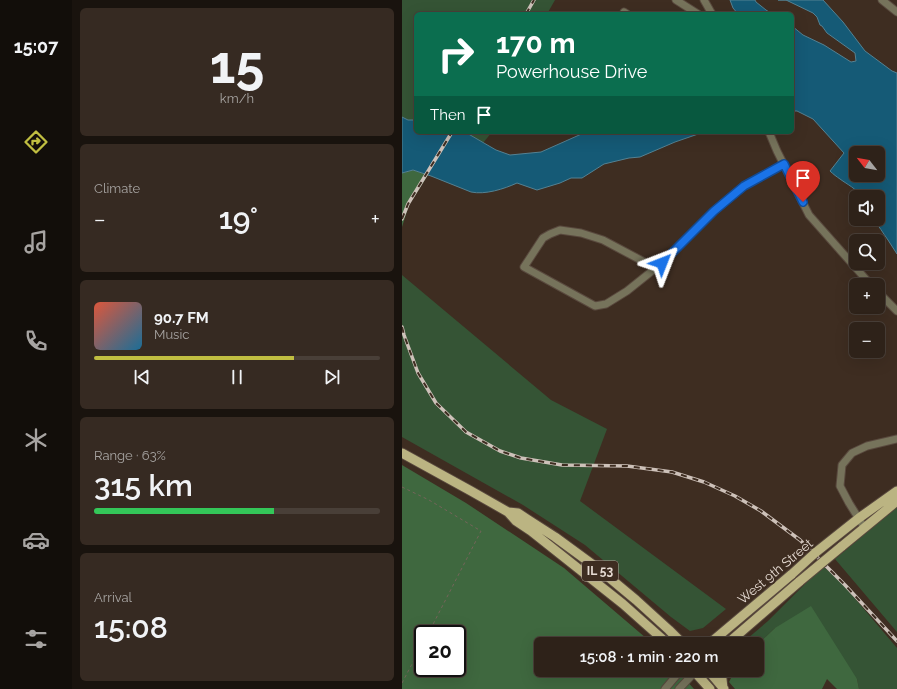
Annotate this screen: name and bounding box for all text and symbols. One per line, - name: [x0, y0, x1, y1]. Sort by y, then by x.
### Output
- text: 170 m: [496, 27, 576, 60]
- icon: right: [430, 28, 482, 80]
- text: 15: [210, 34, 264, 95]
- text: 15:07: [14, 36, 58, 57]
- text: Powerhouse Drive: [496, 61, 647, 82]
- text: km/h: [220, 91, 254, 106]
- icon: arrive: [473, 104, 495, 126]
- text: Then: [430, 106, 465, 124]
- icon: directions: [22, 128, 50, 156]
- north arrow: [849, 146, 885, 182]
- map controls: [849, 146, 885, 358]
- pin: [786, 161, 820, 202]
- icon: arrive: [792, 167, 814, 189]
- text: Climate: [94, 181, 140, 196]
- button: sound: [849, 190, 885, 226]
- text: 19°: [219, 201, 258, 236]
- text: −: [94, 206, 106, 232]
- text: +: [371, 206, 380, 232]
- icon: music: [22, 228, 50, 256]
- button: search: [849, 234, 885, 270]
- position arrow: [641, 242, 683, 284]
- button: +: [849, 278, 885, 314]
- text: 90.7 FM: [154, 309, 209, 327]
- button: −: [849, 322, 885, 358]
- icon: phone: [22, 327, 50, 355]
- text: Music: [154, 327, 189, 342]
- icon: previous: [131, 366, 153, 388]
- icon: pause: [226, 366, 248, 388]
- icon: next: [321, 366, 343, 388]
- icon: climate: [22, 426, 50, 454]
- text: Range · 63%: [94, 448, 166, 463]
- text: 315 km: [94, 468, 193, 503]
- icon: car: [22, 526, 50, 554]
- street label: West 9th Street: [735, 535, 816, 607]
- road number: IL 53: [582, 561, 618, 581]
- text: Arrival: [94, 590, 132, 605]
- text: 15:08: [94, 610, 168, 645]
- icon: filters: [22, 625, 50, 653]
- speed limit sign: 20: [414, 625, 466, 677]
- text: 15:08 · 1 min · 220 m: [580, 648, 718, 666]

